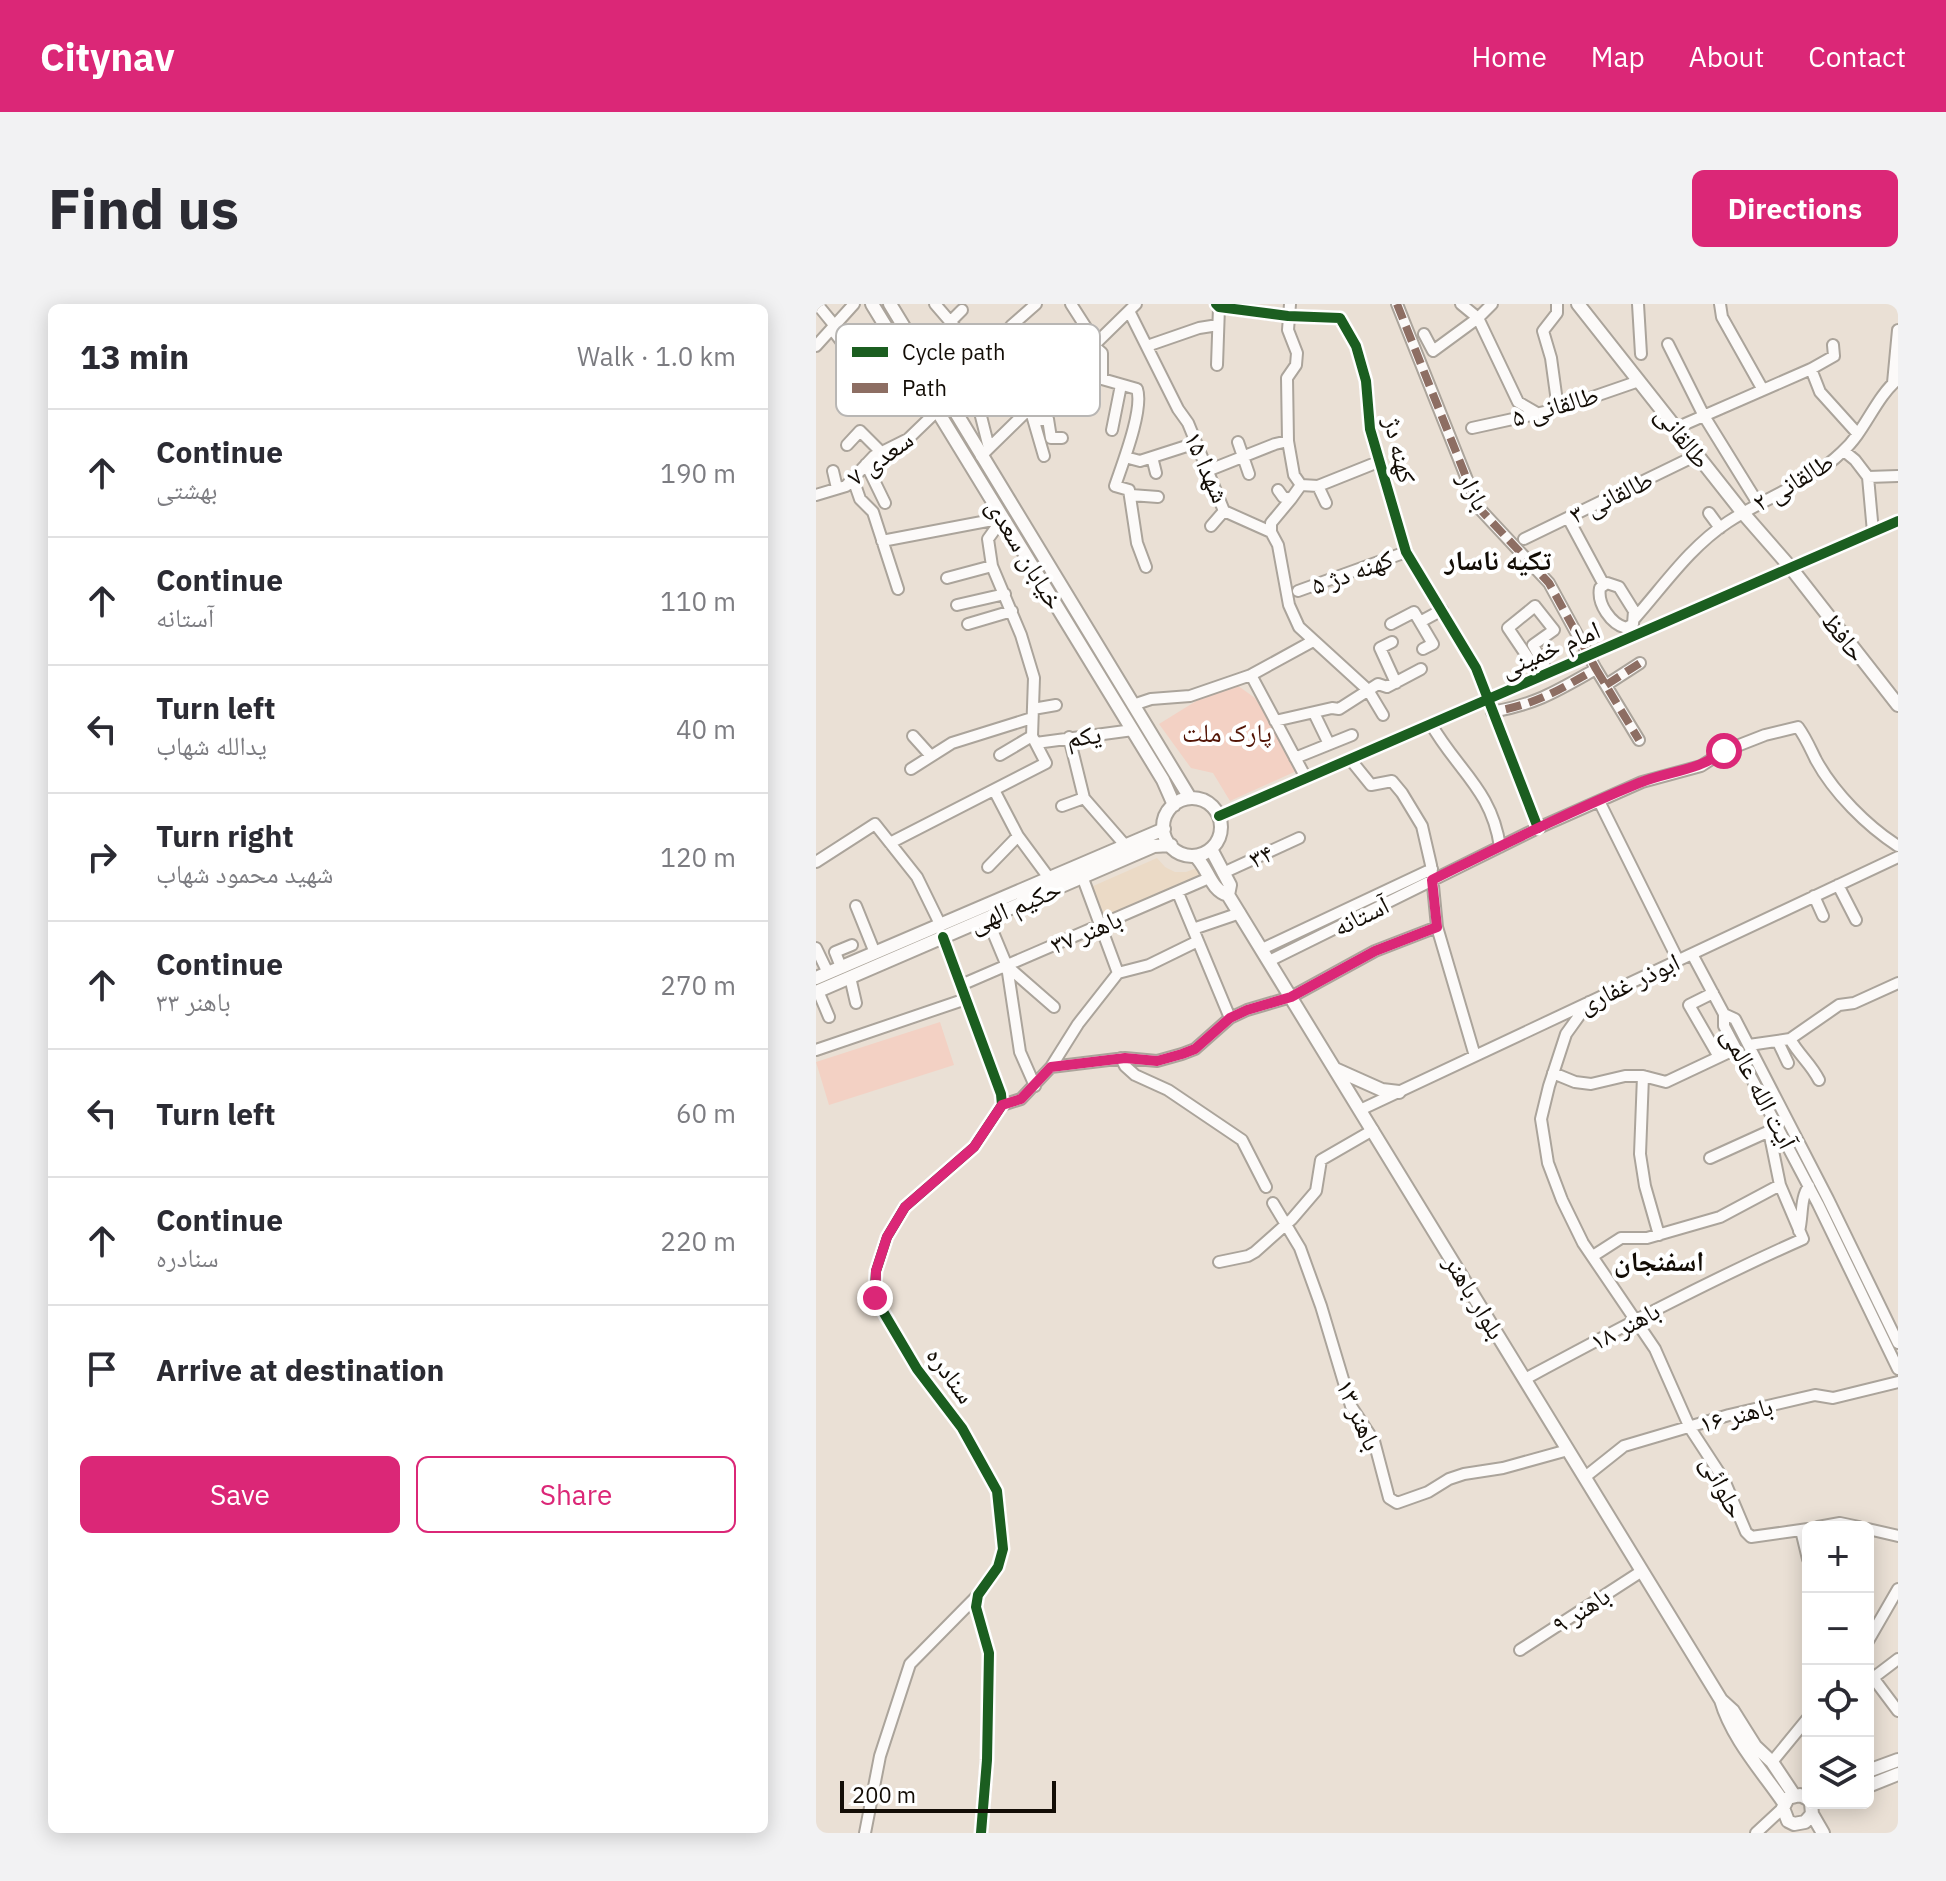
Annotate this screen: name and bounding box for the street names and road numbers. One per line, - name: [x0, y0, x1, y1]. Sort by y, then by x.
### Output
- street label: طالقانی ۵: [1507, 376, 1602, 434]
- street label: طالقانی: [1649, 398, 1719, 475]
- street label: کهنه دژ: [1377, 412, 1425, 486]
- street label: سعدی ۷: [839, 422, 919, 493]
- street label: شهدا ۱۵: [1177, 425, 1239, 508]
- street label: طالقانی ۲: [1746, 444, 1839, 519]
- street label: طالقانی ۳: [1563, 461, 1658, 531]
- street label: بازار: [1450, 464, 1499, 516]
- street label: خیابان سعدی: [979, 492, 1072, 615]
- street label: کهنه دژ ۵: [1306, 541, 1398, 602]
- street label: حافظ: [1815, 605, 1875, 668]
- street label: امام خمینی: [1494, 612, 1606, 686]
- street label: یکم: [1064, 716, 1103, 755]
- street label: ۳۴: [1243, 835, 1278, 875]
- street label: حکیم الهی: [963, 870, 1066, 941]
- street label: آستانه: [1327, 886, 1395, 943]
- street label: باهنر ۳۷: [1045, 901, 1127, 961]
- street label: ابوذر غفاری: [1572, 944, 1685, 1020]
- street label: آیت الله عالمی: [1715, 1021, 1806, 1155]
- street label: بلوار باهنر: [1437, 1247, 1514, 1345]
- street label: باهنر ۱۸: [1584, 1293, 1665, 1358]
- street label: سنادره: [920, 1339, 984, 1410]
- street label: باهنر ۱۳: [1329, 1374, 1391, 1456]
- street label: باهنر ۱۶: [1695, 1388, 1776, 1440]
- street label: حلوائی: [1694, 1449, 1754, 1524]
- street label: باهنر ۹: [1545, 1578, 1616, 1641]

